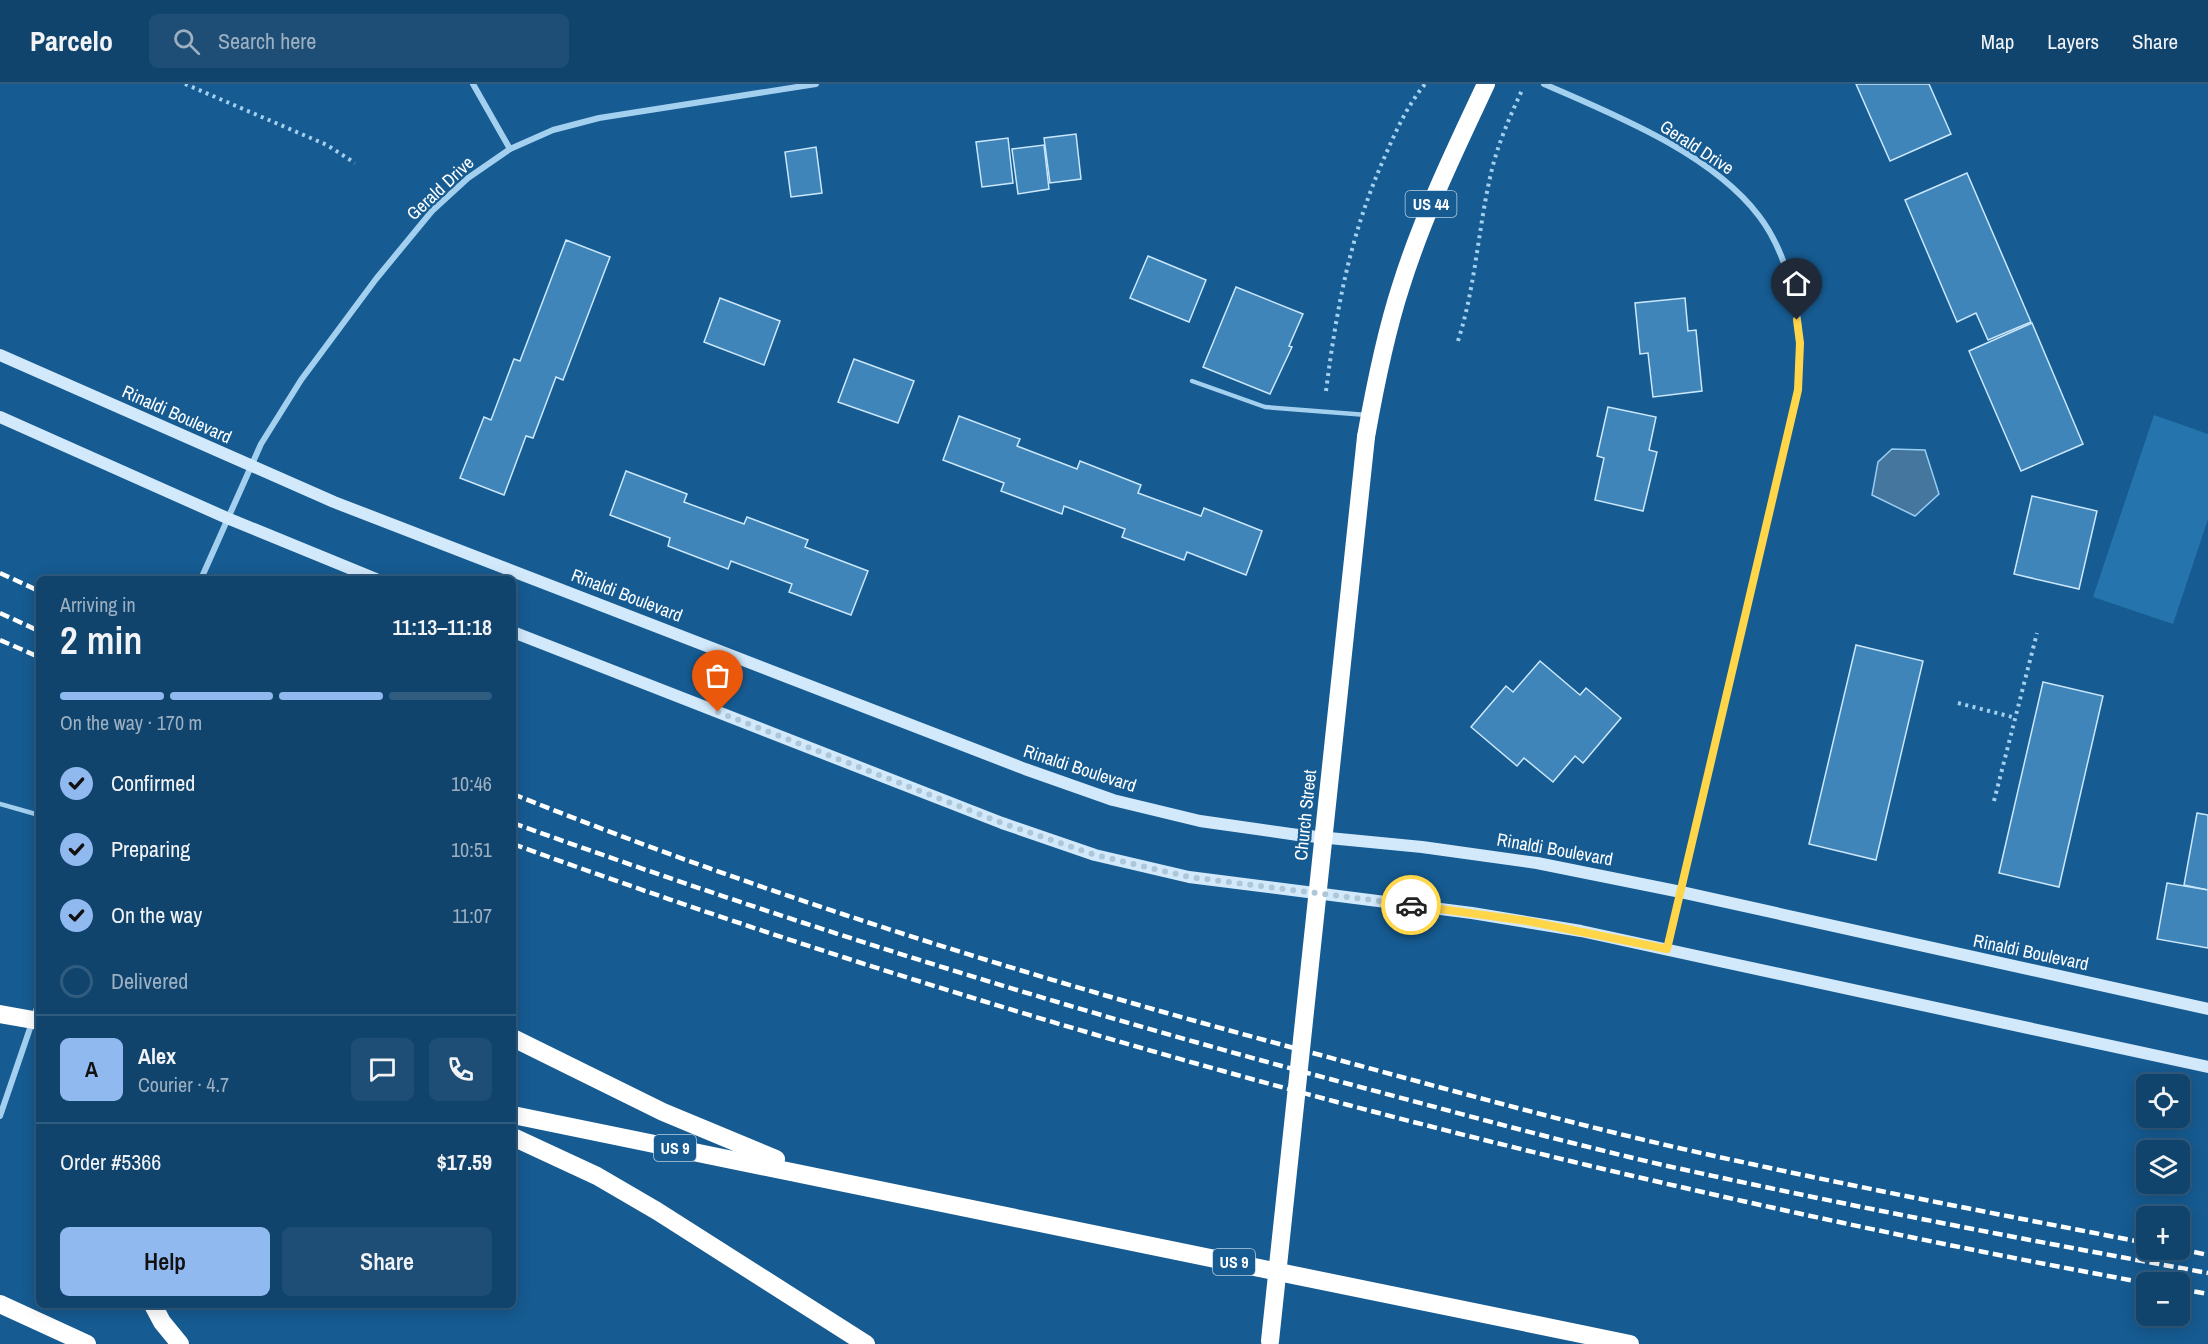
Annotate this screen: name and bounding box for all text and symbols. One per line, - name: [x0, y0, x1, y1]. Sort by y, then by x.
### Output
- search box: [149, 14, 569, 68]
- text: Parcelo: [30, 22, 113, 60]
- icon: search: [170, 25, 203, 58]
- text: Search here: [218, 26, 316, 56]
- text: Map: [1981, 27, 2014, 56]
- text: Layers: [2047, 27, 2099, 56]
- text: Share: [2132, 27, 2178, 56]
- street label: Gerald Drive: [1655, 114, 1739, 180]
- street label: Gerald Drive: [401, 150, 479, 226]
- road number: US 44: [1406, 191, 1456, 217]
- pin: [1771, 258, 1822, 320]
- icon: home: [1780, 267, 1813, 300]
- street label: Rinaldi Boulevard: [118, 379, 236, 449]
- street label: Rinaldi Boulevard: [568, 562, 686, 628]
- text: Arriving in: [60, 591, 136, 618]
- text: 11:13–11:18: [393, 612, 492, 642]
- text: 2 min: [60, 614, 142, 666]
- pin: [692, 650, 743, 712]
- icon: bag: [701, 659, 734, 692]
- text: On the way · 170 m: [60, 709, 202, 736]
- street label: Rinaldi Boulevard: [1020, 738, 1140, 798]
- icon: check: [60, 767, 93, 800]
- text: Confirmed: [111, 768, 195, 798]
- street label: Church Street: [1288, 768, 1322, 862]
- text: 10:46: [451, 770, 492, 797]
- street label: Rinaldi Boulevard: [1495, 827, 1615, 871]
- icon: check: [60, 833, 93, 866]
- text: Preparing: [111, 834, 190, 864]
- text: 10:51: [451, 836, 492, 863]
- courier: [1381, 875, 1441, 935]
- icon: car: [1395, 889, 1428, 922]
- icon: check: [60, 899, 93, 932]
- text: On the way: [111, 900, 202, 930]
- text: 11:07: [452, 902, 492, 929]
- street label: Rinaldi Boulevard: [1971, 928, 2091, 976]
- text: Delivered: [111, 966, 188, 996]
- button: chat: [351, 1038, 414, 1101]
- button: phone: [429, 1038, 492, 1101]
- text: Alex: [138, 1041, 176, 1071]
- text: A: [85, 1054, 98, 1084]
- text: Courier · 4.7: [138, 1071, 229, 1098]
- map controls: [2136, 1074, 2190, 1326]
- button: locate: [2136, 1074, 2190, 1128]
- road number: US 9: [654, 1135, 696, 1161]
- button: layers: [2136, 1140, 2190, 1194]
- text: Order #5366: [60, 1147, 161, 1177]
- text: $17.59: [437, 1147, 492, 1177]
- button: +: [2136, 1206, 2190, 1260]
- button: Help: [60, 1227, 270, 1296]
- button: Share: [282, 1227, 492, 1296]
- road number: US 9: [1213, 1249, 1255, 1275]
- button: −: [2136, 1272, 2190, 1326]

